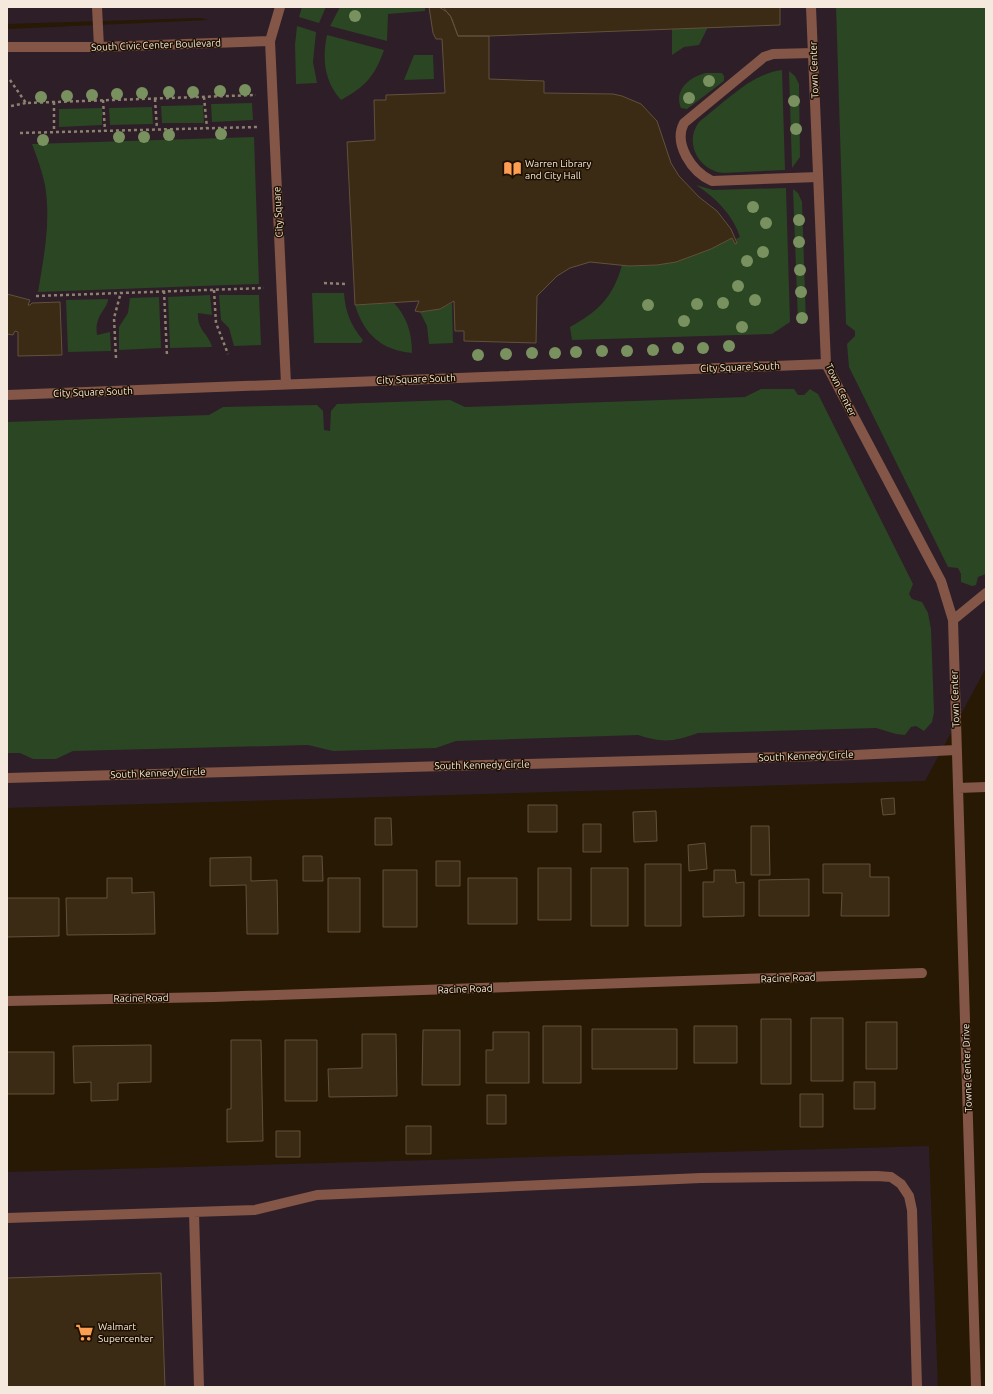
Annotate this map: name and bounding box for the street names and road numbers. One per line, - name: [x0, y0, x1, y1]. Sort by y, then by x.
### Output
- street label: South Civic Center Boulevard: [91, 37, 221, 53]
- street label: Town Center: [807, 41, 820, 99]
- street label: City Square: [271, 186, 285, 238]
- street label: City Square South: [700, 360, 780, 374]
- street label: Town Center: [824, 362, 859, 418]
- street label: City Square South: [376, 372, 456, 386]
- street label: City Square South: [53, 385, 133, 399]
- street label: Town Center: [948, 670, 961, 728]
- street label: South Kennedy Circle: [758, 749, 854, 763]
- street label: South Kennedy Circle: [434, 759, 530, 771]
- street label: South Kennedy Circle: [110, 766, 206, 780]
- street label: Racine Road: [760, 972, 816, 984]
- street label: Racine Road: [437, 983, 493, 995]
- street label: Racine Road: [113, 992, 169, 1004]
- street label: Towne Center Drive: [960, 1023, 974, 1113]

